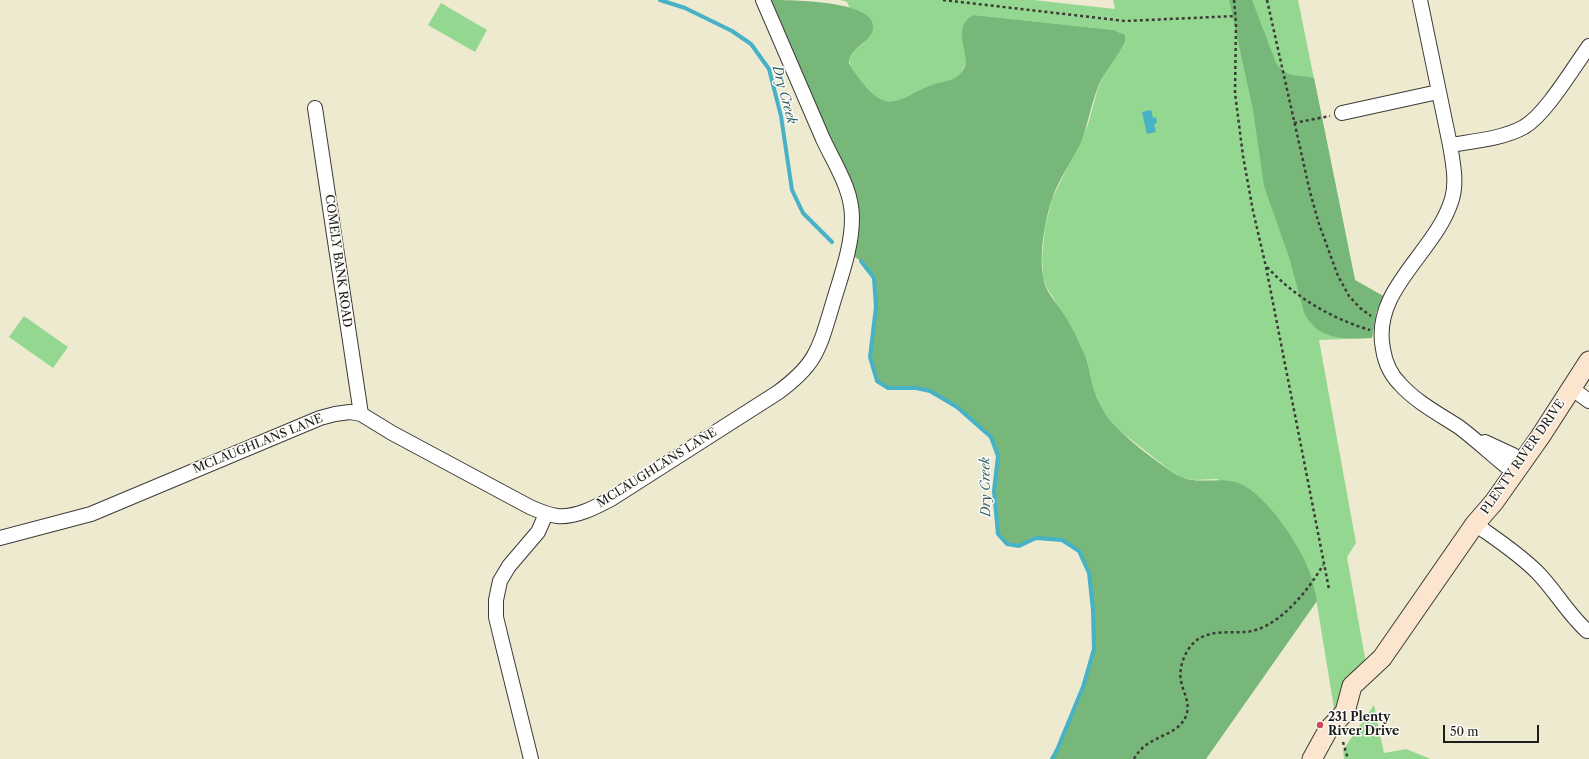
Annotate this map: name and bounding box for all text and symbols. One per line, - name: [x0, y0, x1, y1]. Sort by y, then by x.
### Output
- water label: Dry Creek: [769, 64, 799, 126]
- street label: COMELY BANK ROAD: [322, 193, 354, 329]
- street label: PLENTY RIVER DRIVE: [1478, 397, 1568, 517]
- street label: MCLAUGHLANS LANE: [191, 411, 325, 477]
- street label: MCLAUGHLANS LANE: [594, 425, 720, 511]
- water label: Dry Creek: [978, 457, 994, 517]
- place label: 231 Plenty River Drive: [1328, 711, 1399, 739]
- scale bar: [1445, 717, 1541, 743]
- marker: 231 Plenty River Drive: [1315, 720, 1325, 730]
- text: 50 m: [1450, 724, 1479, 739]

